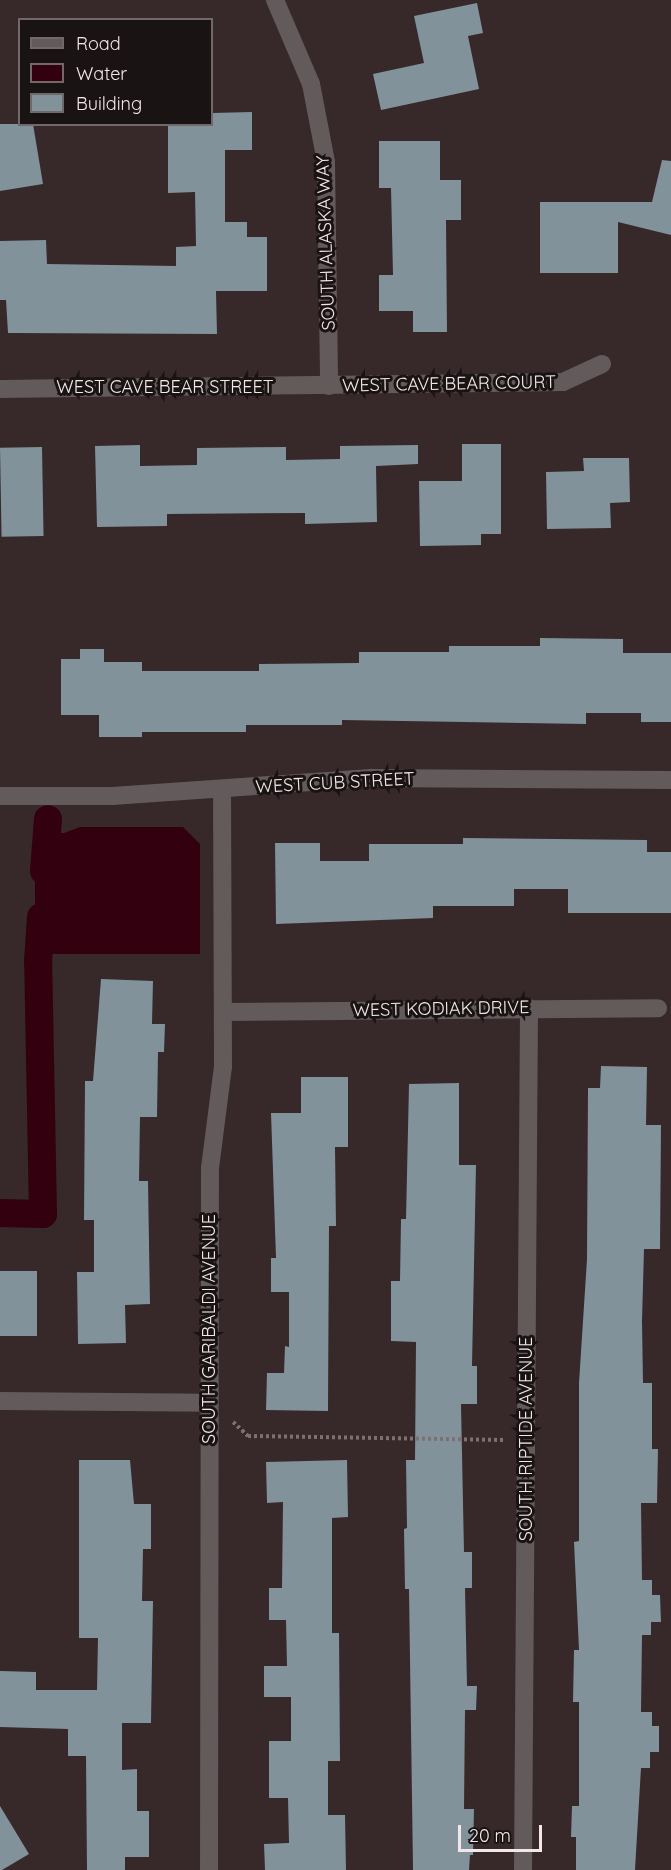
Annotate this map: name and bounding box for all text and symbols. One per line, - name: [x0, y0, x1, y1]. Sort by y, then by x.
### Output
- legend: [18, 18, 213, 126]
- text: Road: [76, 32, 121, 55]
- text: Water: [76, 62, 127, 85]
- text: Building: [76, 92, 142, 115]
- street label: SOUTH ALASKA WAY: [312, 155, 340, 331]
- street label: WEST CAVE BEAR COURT: [342, 371, 556, 397]
- street label: WEST CAVE BEAR STREET: [56, 376, 274, 398]
- street label: WEST CUB STREET: [255, 768, 415, 798]
- street label: WEST KODIAK DRIVE: [352, 997, 530, 1021]
- street label: SOUTH GARIBALDI AVENUE: [198, 1214, 220, 1444]
- street label: SOUTH RIPTIDE AVENUE: [515, 1337, 537, 1541]
- scale bar: [461, 1813, 545, 1851]
- text: 20 m: [469, 1824, 511, 1847]

